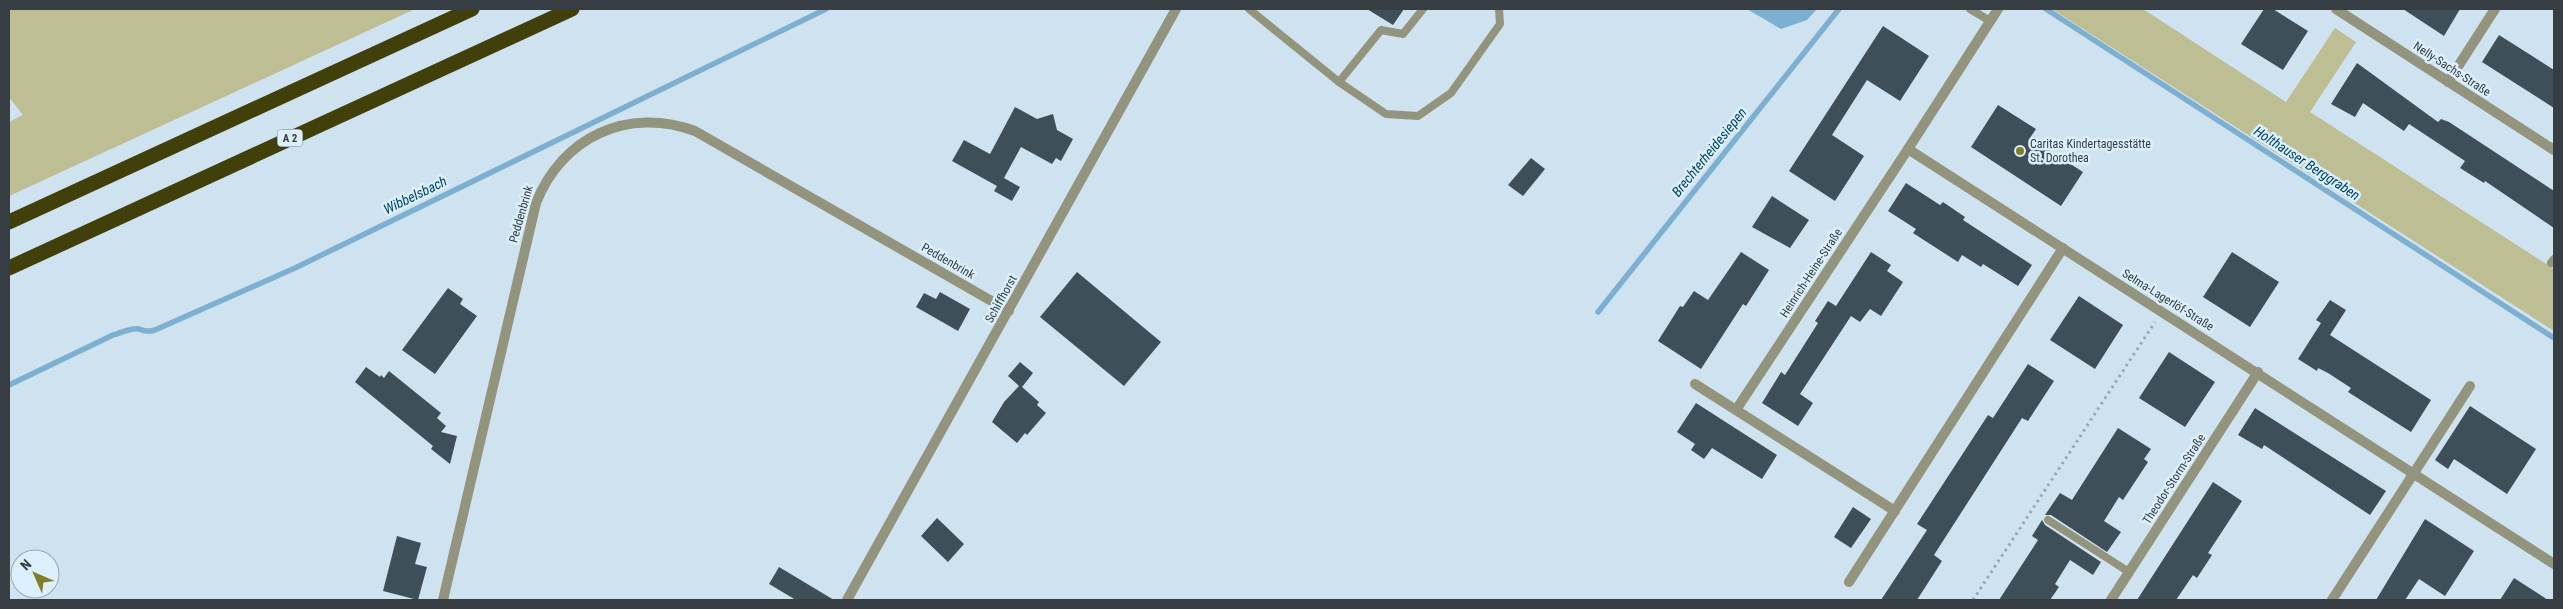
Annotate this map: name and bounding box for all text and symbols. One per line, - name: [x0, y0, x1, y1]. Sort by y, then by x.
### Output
- street label: Nelly-Sachs-Straße: [2411, 39, 2494, 99]
- water label: Brechterheidesiepen: [1668, 104, 1750, 200]
- water label: Holthauser Berggraben: [2251, 123, 2363, 203]
- road number: A 2: [278, 130, 302, 146]
- place label: Caritas Kindertagesstätte St. Dorothea: [2030, 137, 2151, 165]
- marker: Caritas Kindertagesstätte St. Dorothea: [2014, 145, 2026, 157]
- water label: Wibbelsbach: [381, 173, 449, 217]
- street label: Peddenbrink: [506, 183, 536, 244]
- street label: Heinrich-Heine-Straße: [1777, 226, 1845, 320]
- street label: Peddenbrink: [919, 240, 978, 282]
- street label: Selma-Lagerlöf-Straße: [2120, 266, 2217, 334]
- street label: Schiffhorst: [982, 272, 1020, 325]
- street label: Theodor-Storm-Straße: [2140, 431, 2209, 527]
- north arrow: [10, 549, 60, 599]
- text: N: [17, 556, 34, 573]

